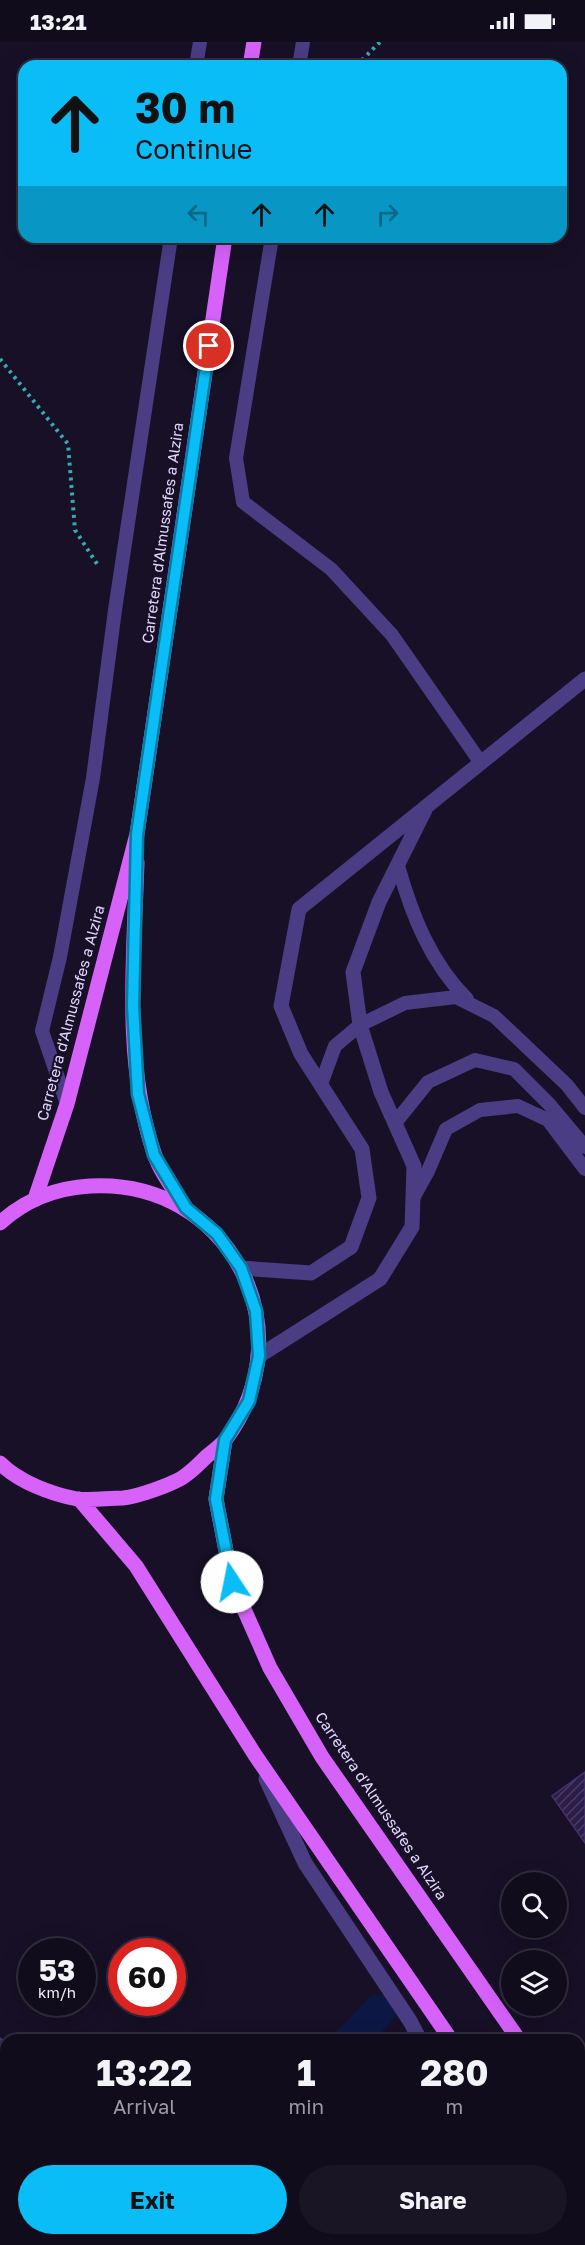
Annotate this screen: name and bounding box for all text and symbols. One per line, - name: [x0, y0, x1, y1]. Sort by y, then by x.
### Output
- text: 13:21: [30, 8, 87, 35]
- text: 30 m: [135, 82, 235, 132]
- icon: ahead: [36, 84, 114, 162]
- text: Continue: [135, 133, 253, 165]
- icon: left: [182, 198, 215, 231]
- icon: ahead: [245, 198, 278, 231]
- icon: ahead: [308, 198, 341, 231]
- icon: right: [371, 198, 404, 231]
- pin: [183, 320, 234, 371]
- icon: arrive: [192, 329, 225, 362]
- street label: Carretera d'Almussafes a Alzira: [138, 421, 186, 644]
- street label: Carretera d'Almussafes a Alzira: [33, 903, 108, 1123]
- position arrow: [200, 1550, 264, 1614]
- street label: Carretera d'Almussafes a Alzira: [312, 1708, 452, 1903]
- map controls: [501, 1872, 567, 2016]
- button: search: [501, 1872, 567, 1938]
- speed limit sign: 60: [108, 1938, 186, 2016]
- button: layers: [501, 1950, 567, 2016]
- text: 53: [39, 1952, 75, 1988]
- text: km/h: [38, 1983, 76, 2001]
- text: 13:22: [96, 2051, 192, 2094]
- text: 1: [297, 2051, 316, 2094]
- text: 280: [420, 2051, 489, 2094]
- text: Arrival: [113, 2094, 176, 2118]
- text: min: [289, 2094, 324, 2118]
- text: m: [446, 2094, 463, 2118]
- button: Exit: [18, 2165, 287, 2234]
- button: Share: [299, 2165, 567, 2234]

